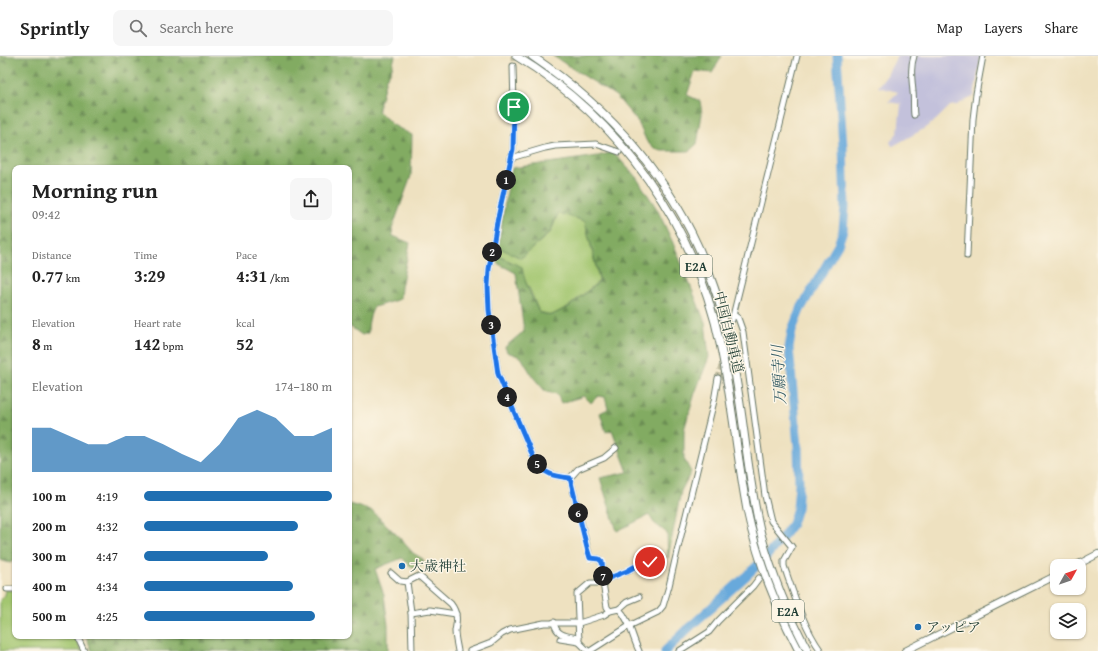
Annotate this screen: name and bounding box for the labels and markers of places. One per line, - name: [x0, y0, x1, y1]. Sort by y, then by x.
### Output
- pin: [497, 90, 531, 124]
- pin: 1: [496, 170, 516, 190]
- pin: 2: [482, 242, 502, 262]
- pin: 3: [481, 315, 501, 335]
- pin: 4: [497, 387, 517, 407]
- pin: 5: [527, 454, 547, 474]
- pin: 6: [568, 503, 588, 523]
- pin: [633, 545, 667, 579]
- place label: 大歳神社: [410, 556, 466, 576]
- marker: 大歳神社: [397, 561, 407, 571]
- pin: 7: [593, 566, 613, 586]
- place label: アッピア: [926, 617, 981, 637]
- marker: アッピア: [913, 622, 923, 632]

